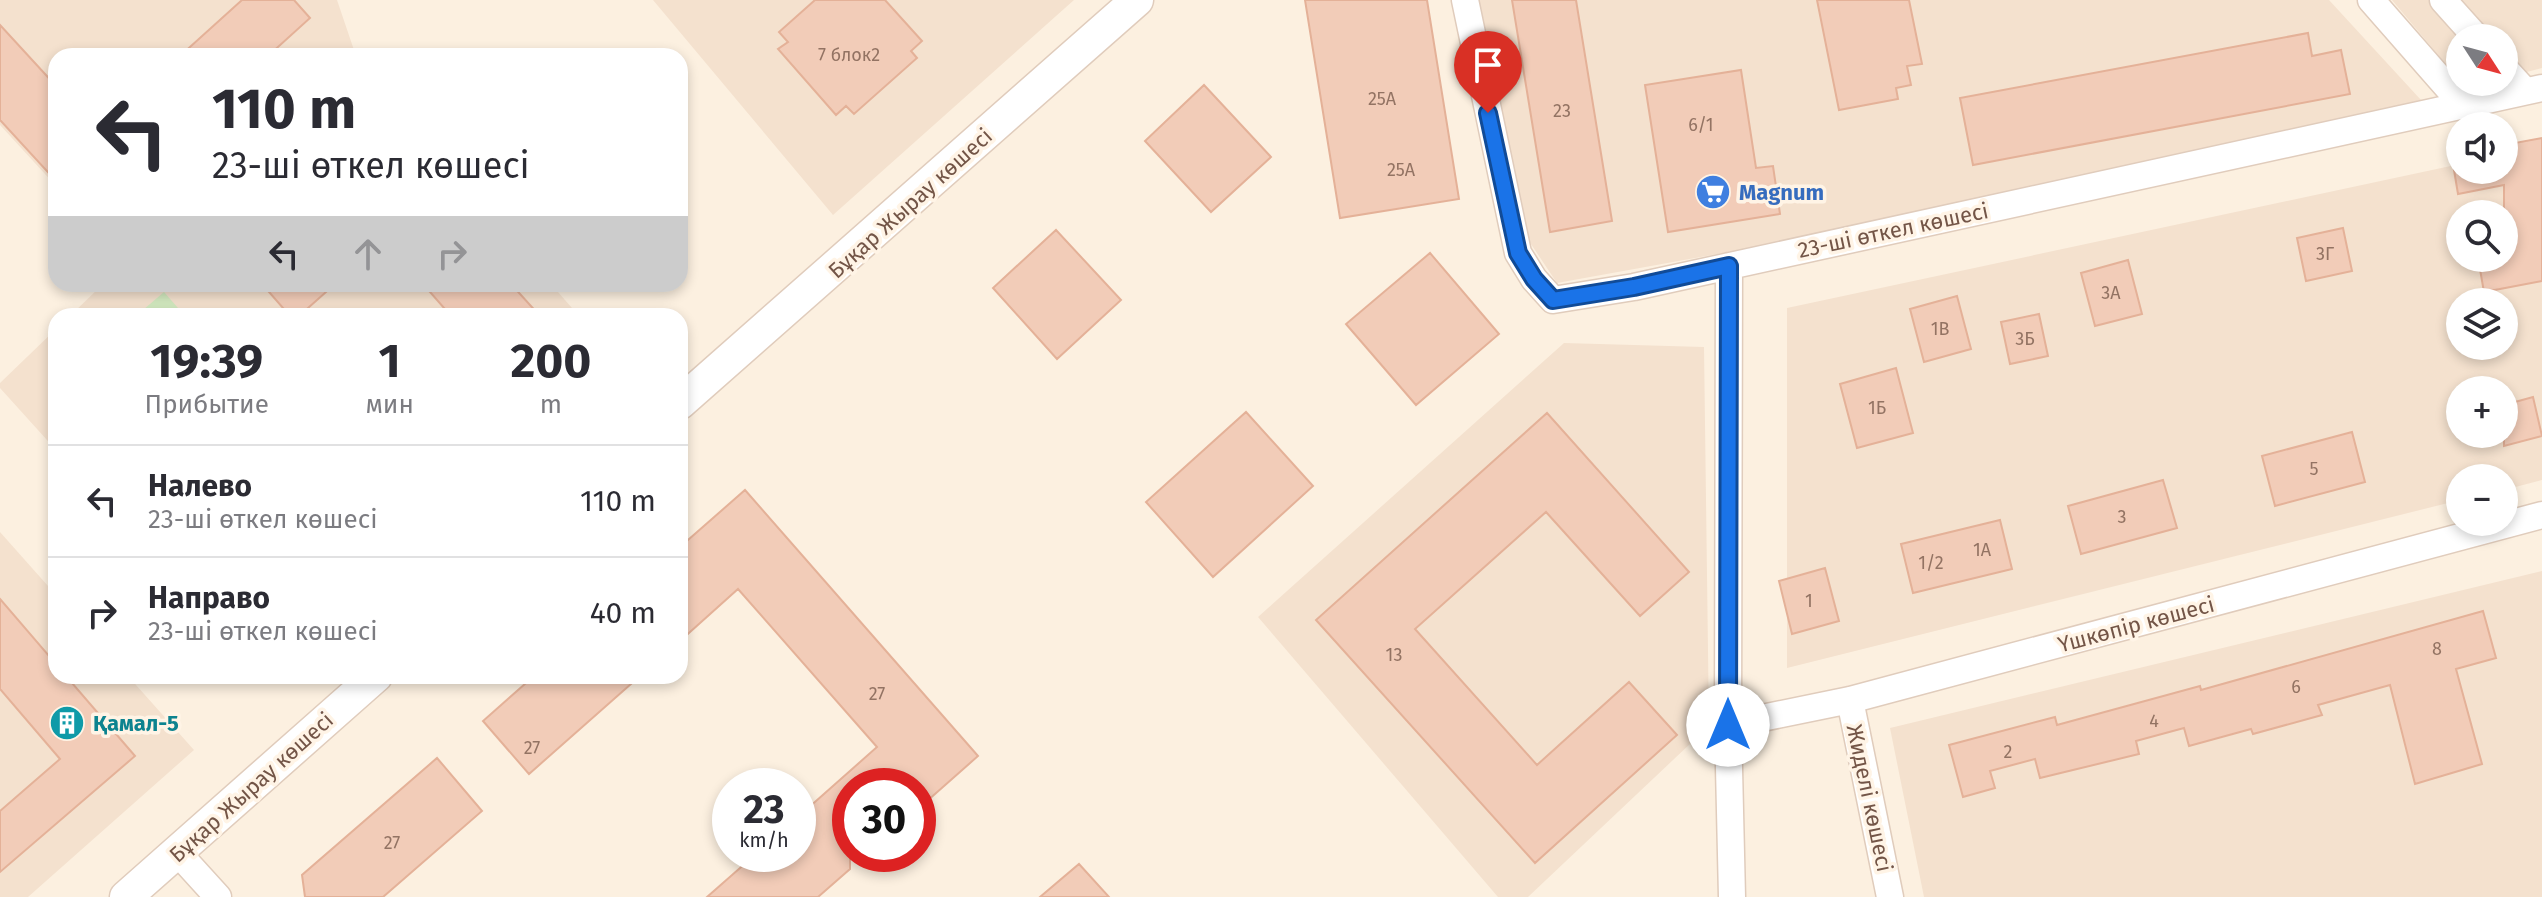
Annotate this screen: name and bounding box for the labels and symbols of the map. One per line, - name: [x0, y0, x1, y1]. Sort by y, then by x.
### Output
- north arrow: [2446, 24, 2518, 96]
- pin: [1454, 31, 1522, 113]
- house number: 7 блок2: [818, 44, 880, 66]
- house number: 25А: [1368, 88, 1397, 110]
- house number: 23: [1553, 100, 1571, 122]
- house number: 6/1: [1688, 114, 1714, 136]
- street label: Бұқар Жырау көшесі: [823, 123, 998, 284]
- house number: 25А: [1387, 159, 1416, 181]
- supermarket icon: Magnum: [1694, 173, 1732, 211]
- place label: Magnum: [1739, 179, 1824, 206]
- street label: 23-ші өткел көшесі: [1795, 197, 1991, 264]
- house number: 3Г: [2316, 243, 2334, 265]
- house number: 3А: [2101, 282, 2121, 304]
- house number: 1В: [1931, 318, 1949, 340]
- house number: 3Б: [2015, 328, 2035, 350]
- house number: 1Б: [1868, 397, 1886, 419]
- house number: 5: [2309, 458, 2319, 480]
- house number: 3: [2118, 506, 2126, 528]
- house number: 1А: [1973, 539, 1992, 561]
- house number: 1/2: [1918, 552, 1944, 574]
- house number: 1: [1805, 590, 1813, 612]
- street label: Үшкөпір көшесі: [2055, 591, 2217, 658]
- house number: 8: [2432, 638, 2442, 660]
- house number: 13: [1386, 644, 1402, 666]
- house number: 6: [2291, 676, 2301, 698]
- house number: 27: [869, 683, 885, 705]
- position arrow: [1686, 683, 1770, 767]
- building icon: Қамал-5: [48, 704, 86, 742]
- street label: Бұқар Жырау көшесі: [164, 707, 339, 868]
- place label: Қамал-5: [93, 710, 179, 737]
- house number: 4: [2149, 710, 2159, 732]
- street label: Жиделі көшесі: [1841, 722, 1898, 874]
- house number: 27: [524, 737, 540, 759]
- house number: 2: [2004, 741, 2013, 763]
- speed limit sign: 30: [832, 768, 936, 872]
- house number: 27: [384, 832, 400, 854]

